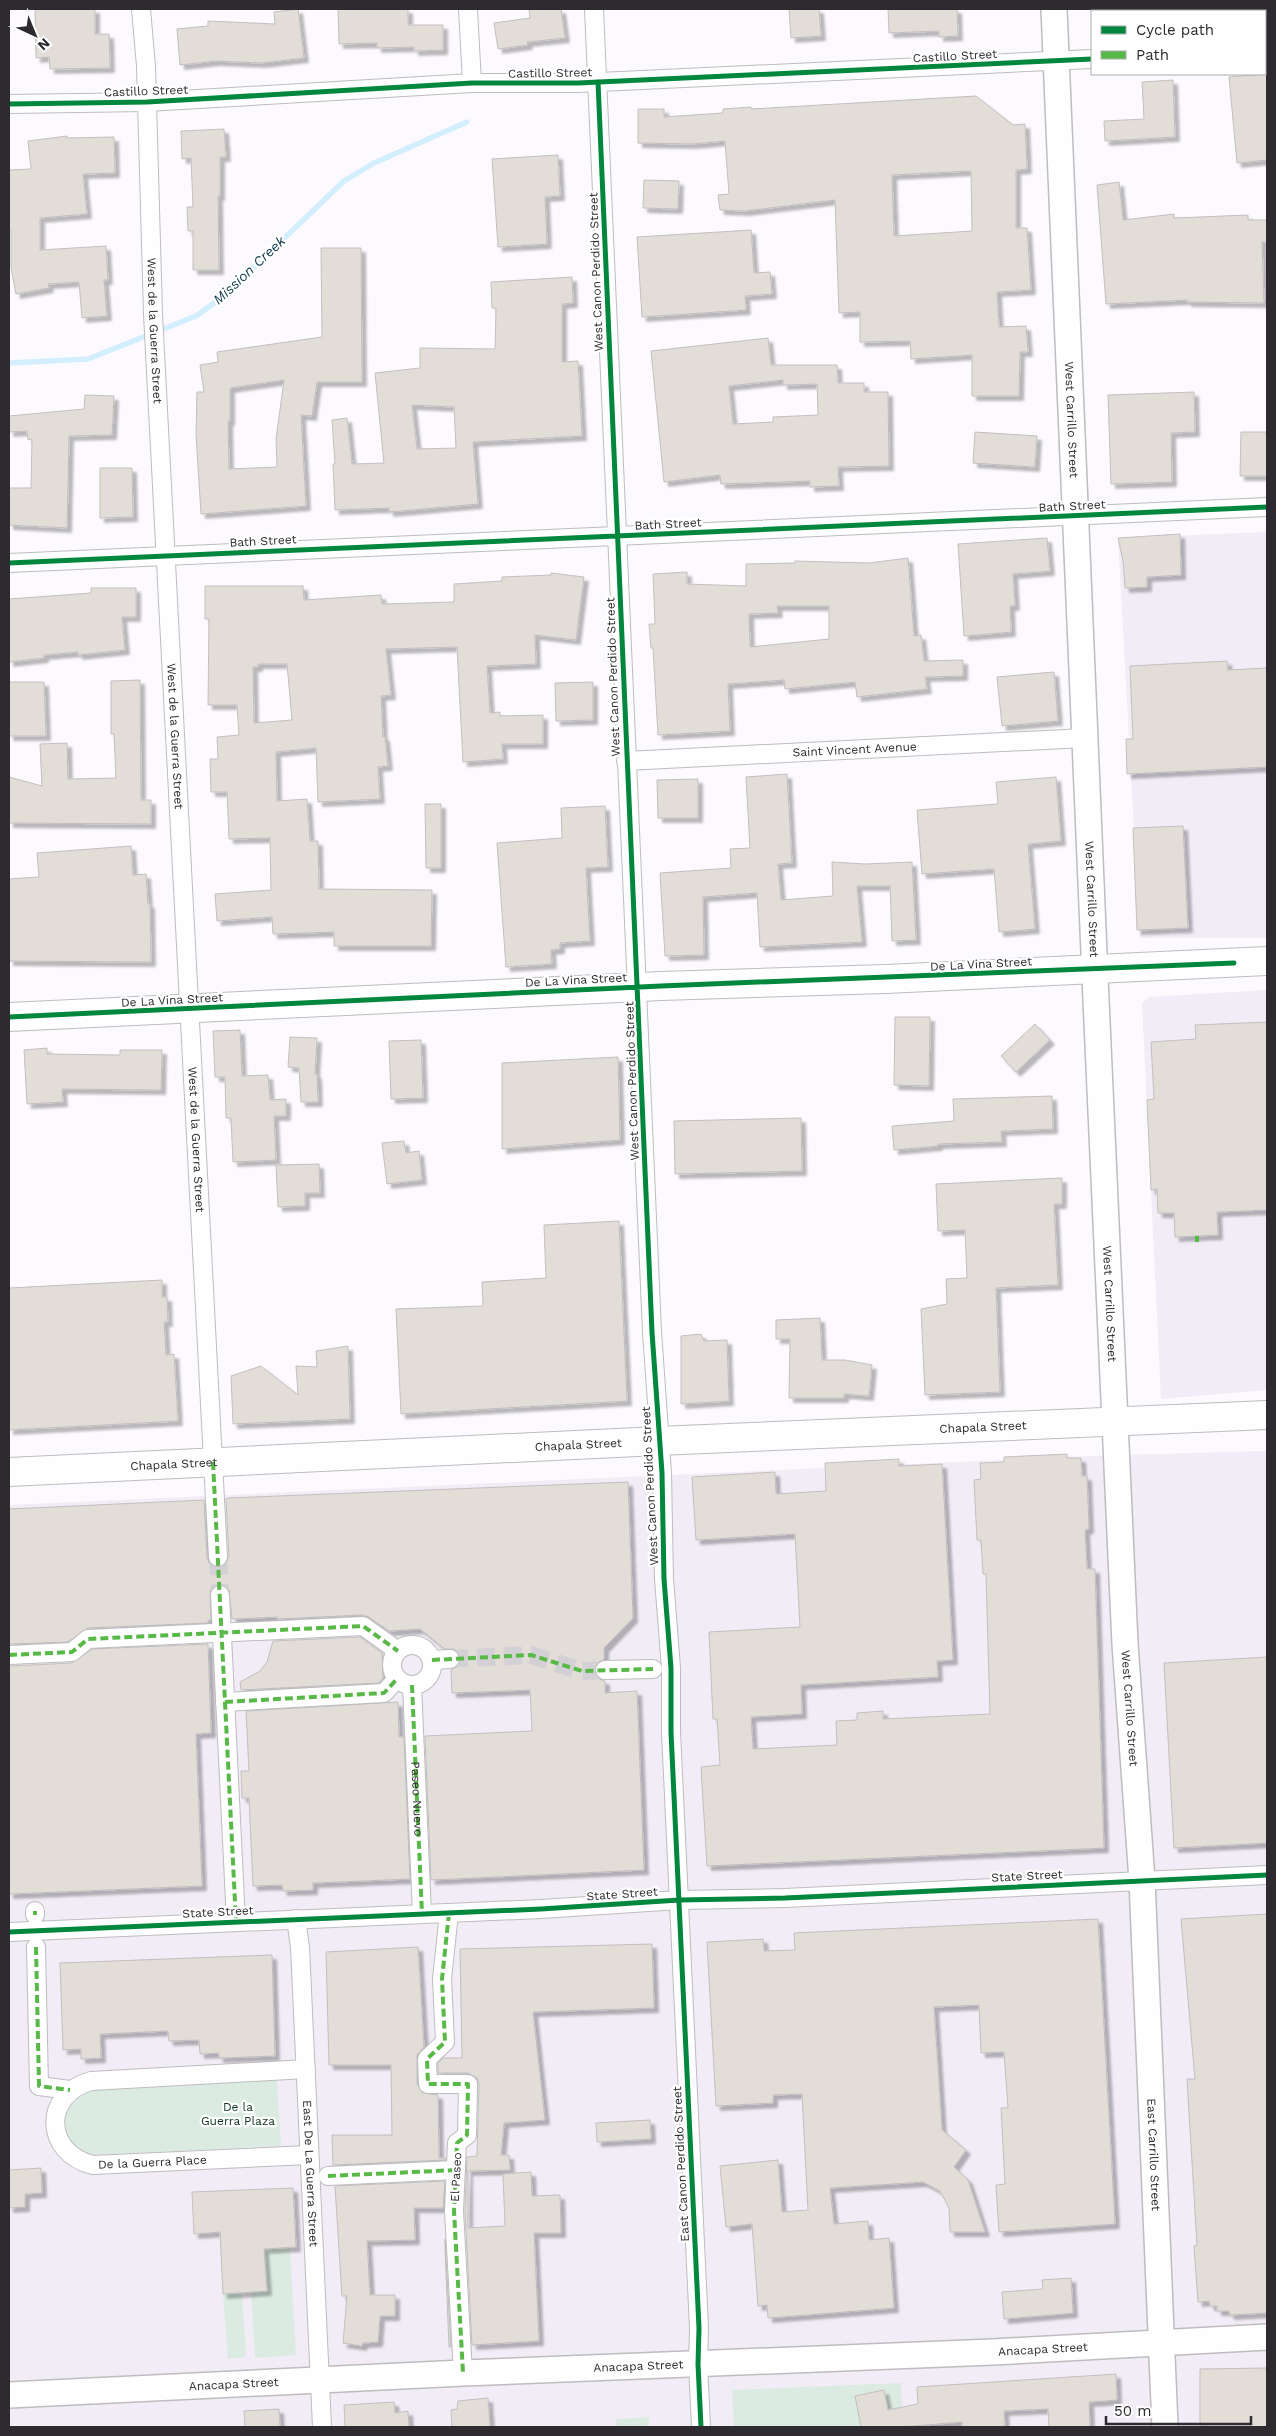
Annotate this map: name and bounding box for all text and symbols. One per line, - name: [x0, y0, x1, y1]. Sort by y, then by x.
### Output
- north arrow: [10, 10, 60, 60]
- legend: [1091, 10, 1266, 75]
- text: Cycle path: [1136, 21, 1214, 39]
- text: N: [35, 35, 53, 54]
- text: Path: [1136, 46, 1169, 64]
- street label: Castillo Street: [913, 47, 997, 65]
- street label: Castillo Street: [508, 65, 592, 81]
- street label: Castillo Street: [104, 83, 188, 99]
- street label: West Canon Perdido Street: [586, 192, 606, 352]
- water label: Mission Creek: [210, 232, 289, 308]
- street label: West de la Guerra Street: [144, 258, 165, 404]
- street label: West Carrillo Street: [1062, 361, 1081, 478]
- street label: Bath Street: [1038, 497, 1106, 515]
- street label: Bath Street: [634, 515, 702, 533]
- street label: Bath Street: [229, 532, 297, 550]
- street label: West Canon Perdido Street: [603, 597, 623, 757]
- street label: West de la Guerra Street: [164, 663, 186, 809]
- street label: Saint Vincent Avenue: [792, 739, 917, 760]
- street label: West Carrillo Street: [1082, 841, 1101, 958]
- street label: De La Vina Street: [930, 954, 1032, 974]
- street label: De La Vina Street: [525, 970, 627, 990]
- street label: De La Vina Street: [121, 990, 223, 1010]
- street label: West Canon Perdido Street: [622, 1001, 642, 1161]
- street label: West de la Guerra Street: [185, 1066, 207, 1213]
- street label: West Carrillo Street: [1100, 1245, 1119, 1362]
- street label: West Canon Perdido Street: [639, 1406, 661, 1566]
- street label: Chapala Street: [939, 1418, 1027, 1436]
- street label: Chapala Street: [534, 1436, 622, 1454]
- street label: Chapala Street: [130, 1455, 218, 1473]
- street label: West Carrillo Street: [1118, 1650, 1141, 1767]
- street label: Paseo Nuevo: [408, 1761, 426, 1837]
- street label: State Street: [991, 1867, 1063, 1885]
- street label: State Street: [586, 1885, 658, 1903]
- street label: State Street: [182, 1903, 254, 1921]
- street label: East Canon Perdido Street: [670, 2086, 692, 2242]
- street label: East Carrillo Street: [1144, 2098, 1163, 2211]
- park label: De la Guerra Plaza: [201, 2100, 275, 2128]
- street label: East De La Guerra Street: [300, 2100, 321, 2247]
- street label: El Paseo: [448, 2152, 464, 2202]
- street label: De la Guerra Place: [98, 2153, 207, 2172]
- street label: Anacapa Street: [998, 2340, 1088, 2359]
- street label: Anacapa Street: [593, 2357, 684, 2375]
- street label: Anacapa Street: [188, 2375, 279, 2393]
- scale bar: [1106, 2394, 1251, 2426]
- text: 50 m: [1114, 2402, 1151, 2420]

